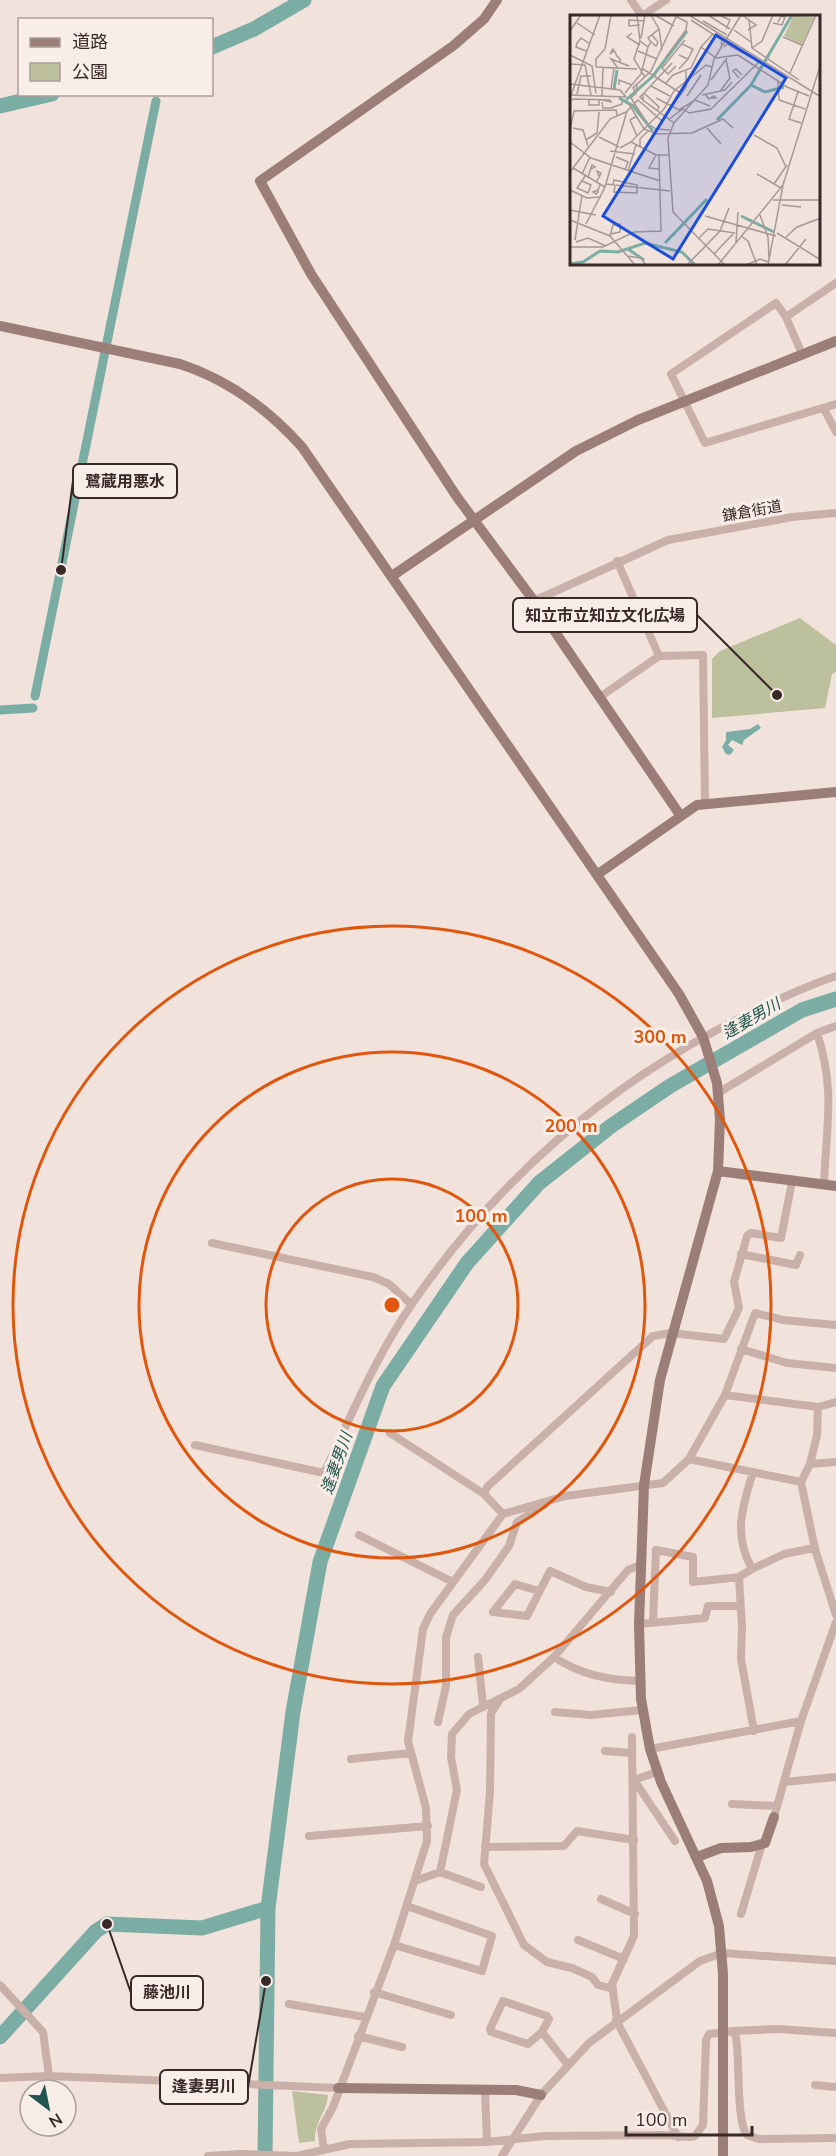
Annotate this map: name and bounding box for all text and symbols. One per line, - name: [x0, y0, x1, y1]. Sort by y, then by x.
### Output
- inset map: [570, 15, 821, 266]
- legend: [18, 18, 213, 96]
- text: 道路: [72, 30, 108, 54]
- text: 公園: [72, 60, 108, 84]
- callout: 鷺蔵用悪水: [73, 464, 177, 498]
- text: 鷺蔵用悪水: [85, 471, 165, 493]
- street label: 鎌倉街道: [721, 496, 783, 526]
- callout: 知立市立知立文化広場: [513, 598, 697, 632]
- text: 知立市立知立文化広場: [525, 605, 685, 627]
- water label: 逢妻男川: [718, 992, 786, 1044]
- text: 300 m: [633, 1025, 687, 1049]
- text: 200 m: [544, 1114, 598, 1138]
- text: 100 m: [454, 1204, 508, 1228]
- centre of rings: [382, 1295, 402, 1315]
- water label: 逢妻男川: [316, 1428, 358, 1497]
- callout: 藤池川: [131, 1976, 203, 2010]
- text: 藤池川: [143, 1982, 191, 2004]
- callout: 逢妻男川: [160, 2070, 248, 2104]
- text: 逢妻男川: [172, 2076, 236, 2098]
- north arrow: [18, 2078, 78, 2138]
- scale bar: [626, 2099, 752, 2137]
- text: N: [45, 2107, 66, 2132]
- text: 100 m: [635, 2108, 687, 2132]

